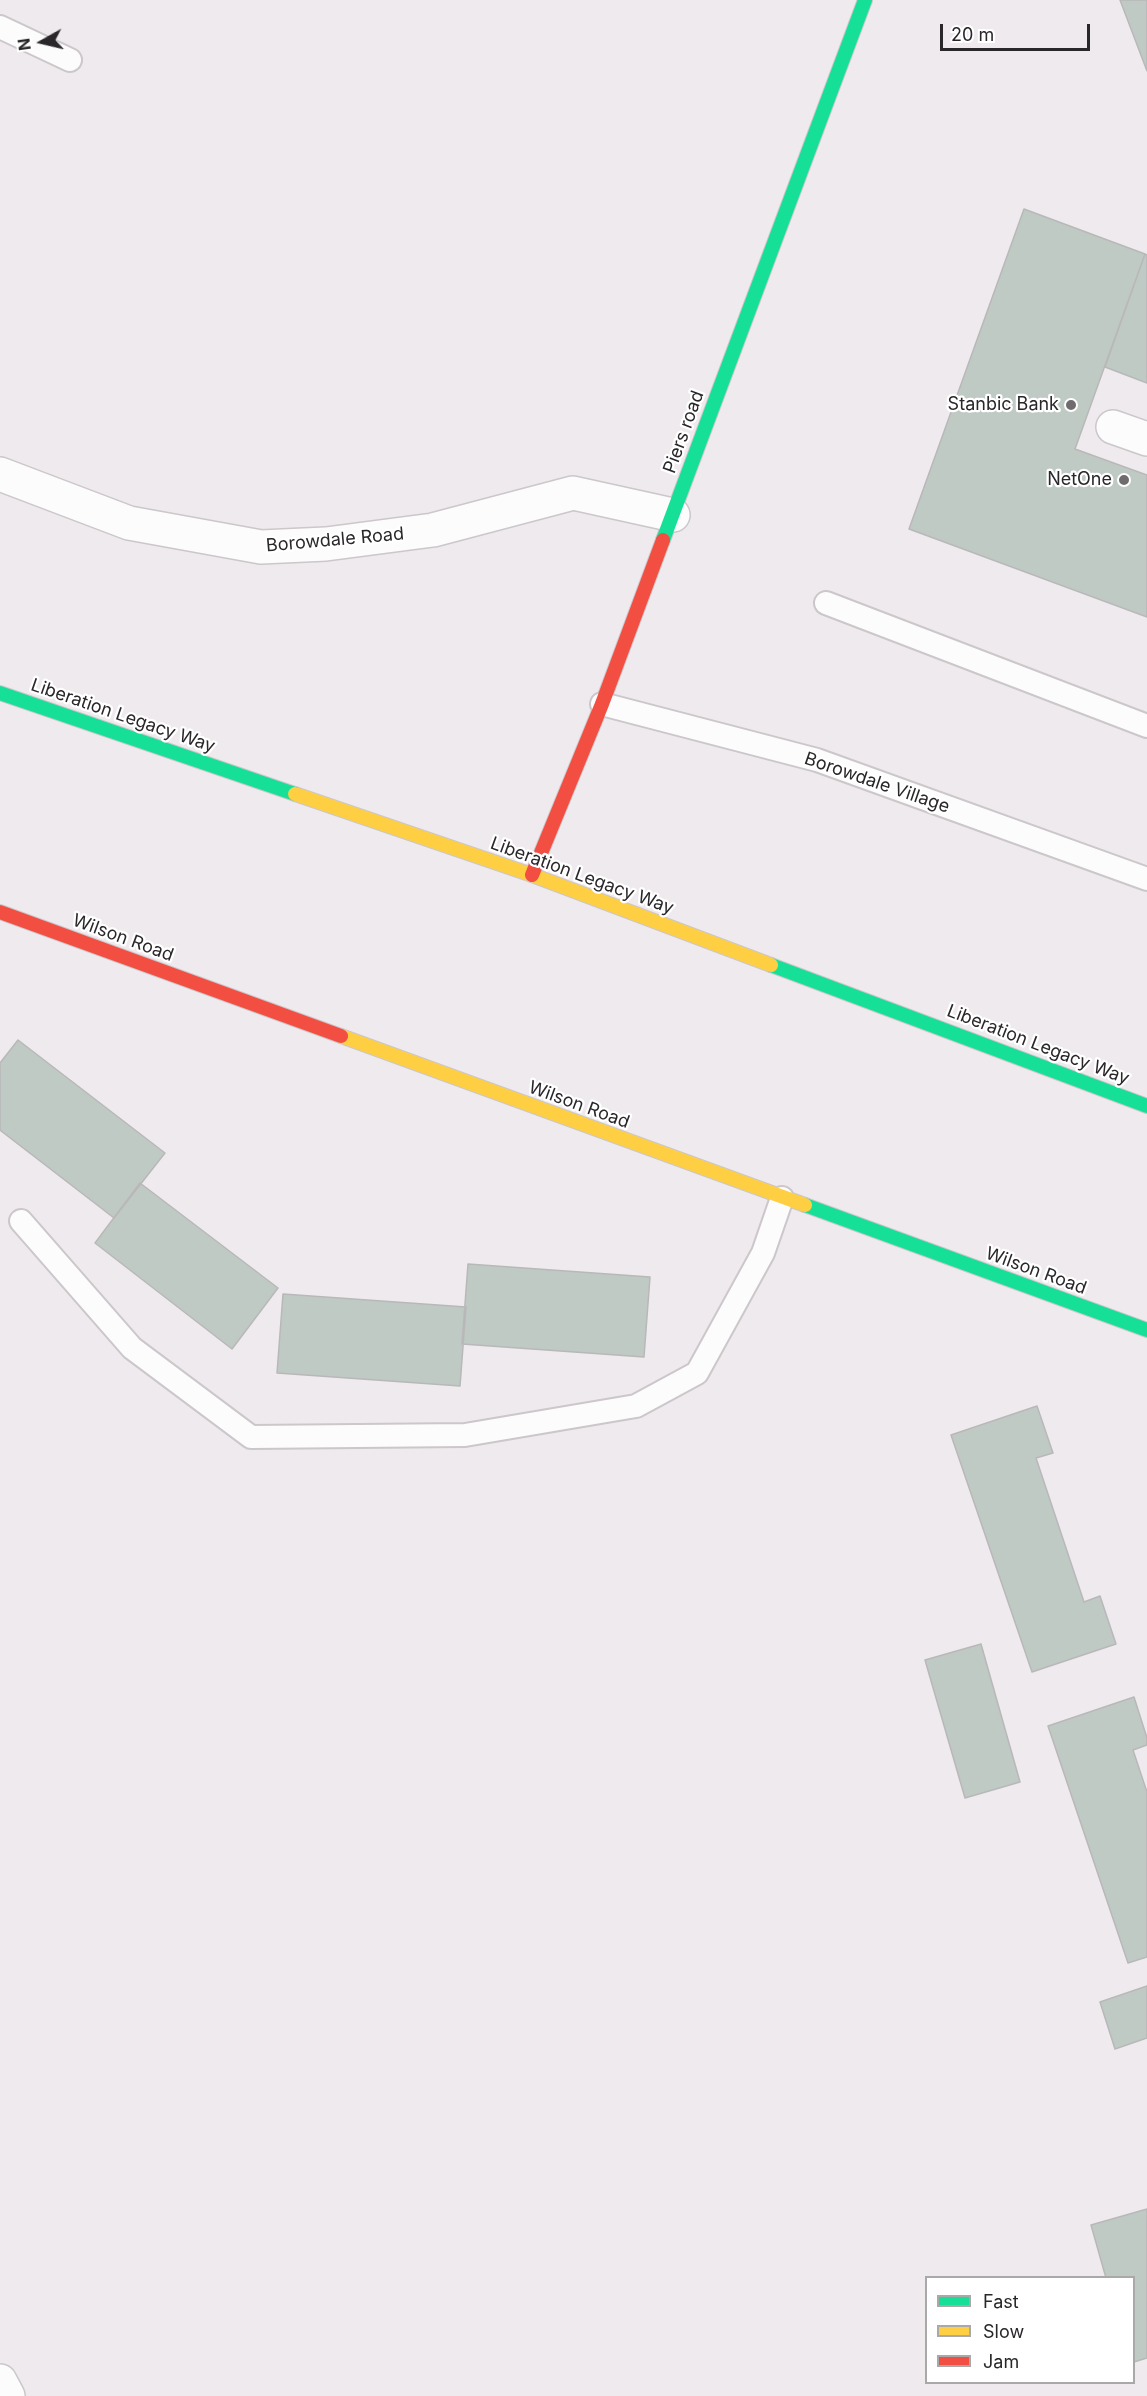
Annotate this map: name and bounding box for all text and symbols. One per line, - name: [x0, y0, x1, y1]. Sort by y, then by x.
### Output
- north arrow: [12, 12, 72, 72]
- scale bar: [943, 12, 1093, 50]
- text: 20 m: [951, 24, 994, 45]
- text: N: [13, 37, 35, 52]
- street label: Piers road: [659, 388, 709, 476]
- place label: Stanbic Bank: [948, 394, 1059, 416]
- marker: Stanbic Bank: [1064, 398, 1078, 412]
- place label: NetOne: [1047, 469, 1112, 491]
- marker: NetOne: [1117, 473, 1131, 487]
- street label: Borowdale Road: [265, 523, 405, 557]
- street label: Liberation Legacy Way: [28, 674, 218, 758]
- street label: Borowdale Village: [802, 748, 952, 818]
- street label: Liberation Legacy Way: [487, 833, 677, 919]
- street label: Wilson Road: [70, 910, 176, 966]
- street label: Liberation Legacy Way: [944, 1000, 1132, 1090]
- street label: Wilson Road: [526, 1077, 632, 1133]
- street label: Wilson Road: [983, 1243, 1089, 1299]
- legend: [925, 2276, 1135, 2384]
- text: Fast: [983, 2291, 1019, 2312]
- text: Slow: [983, 2321, 1024, 2342]
- text: Jam: [983, 2351, 1019, 2372]

